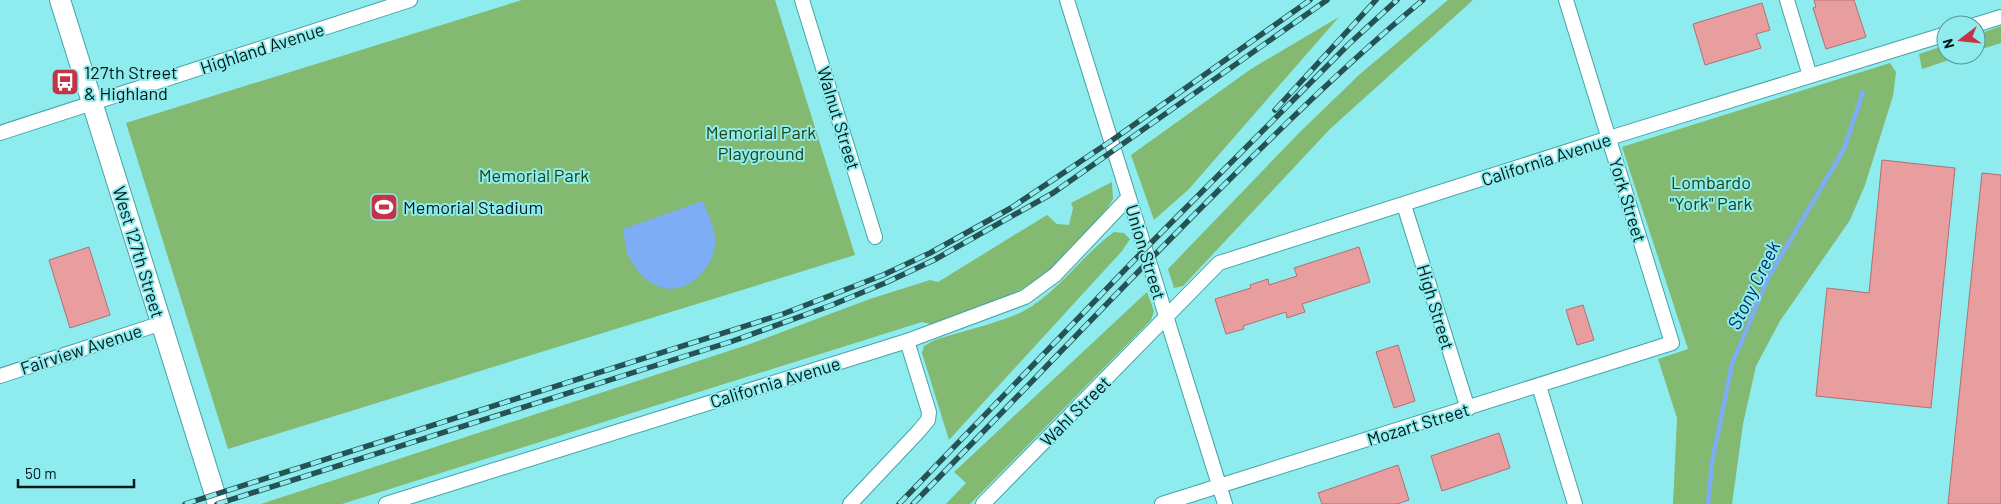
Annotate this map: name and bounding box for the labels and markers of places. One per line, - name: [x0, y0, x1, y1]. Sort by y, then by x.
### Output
- place label: 127th Street & Highland: [84, 61, 177, 104]
- bus stop icon: 127th Street & Highland: [50, 67, 80, 97]
- sports icon: Memorial Stadium: [369, 192, 399, 222]
- place label: Memorial Stadium: [403, 196, 543, 218]

